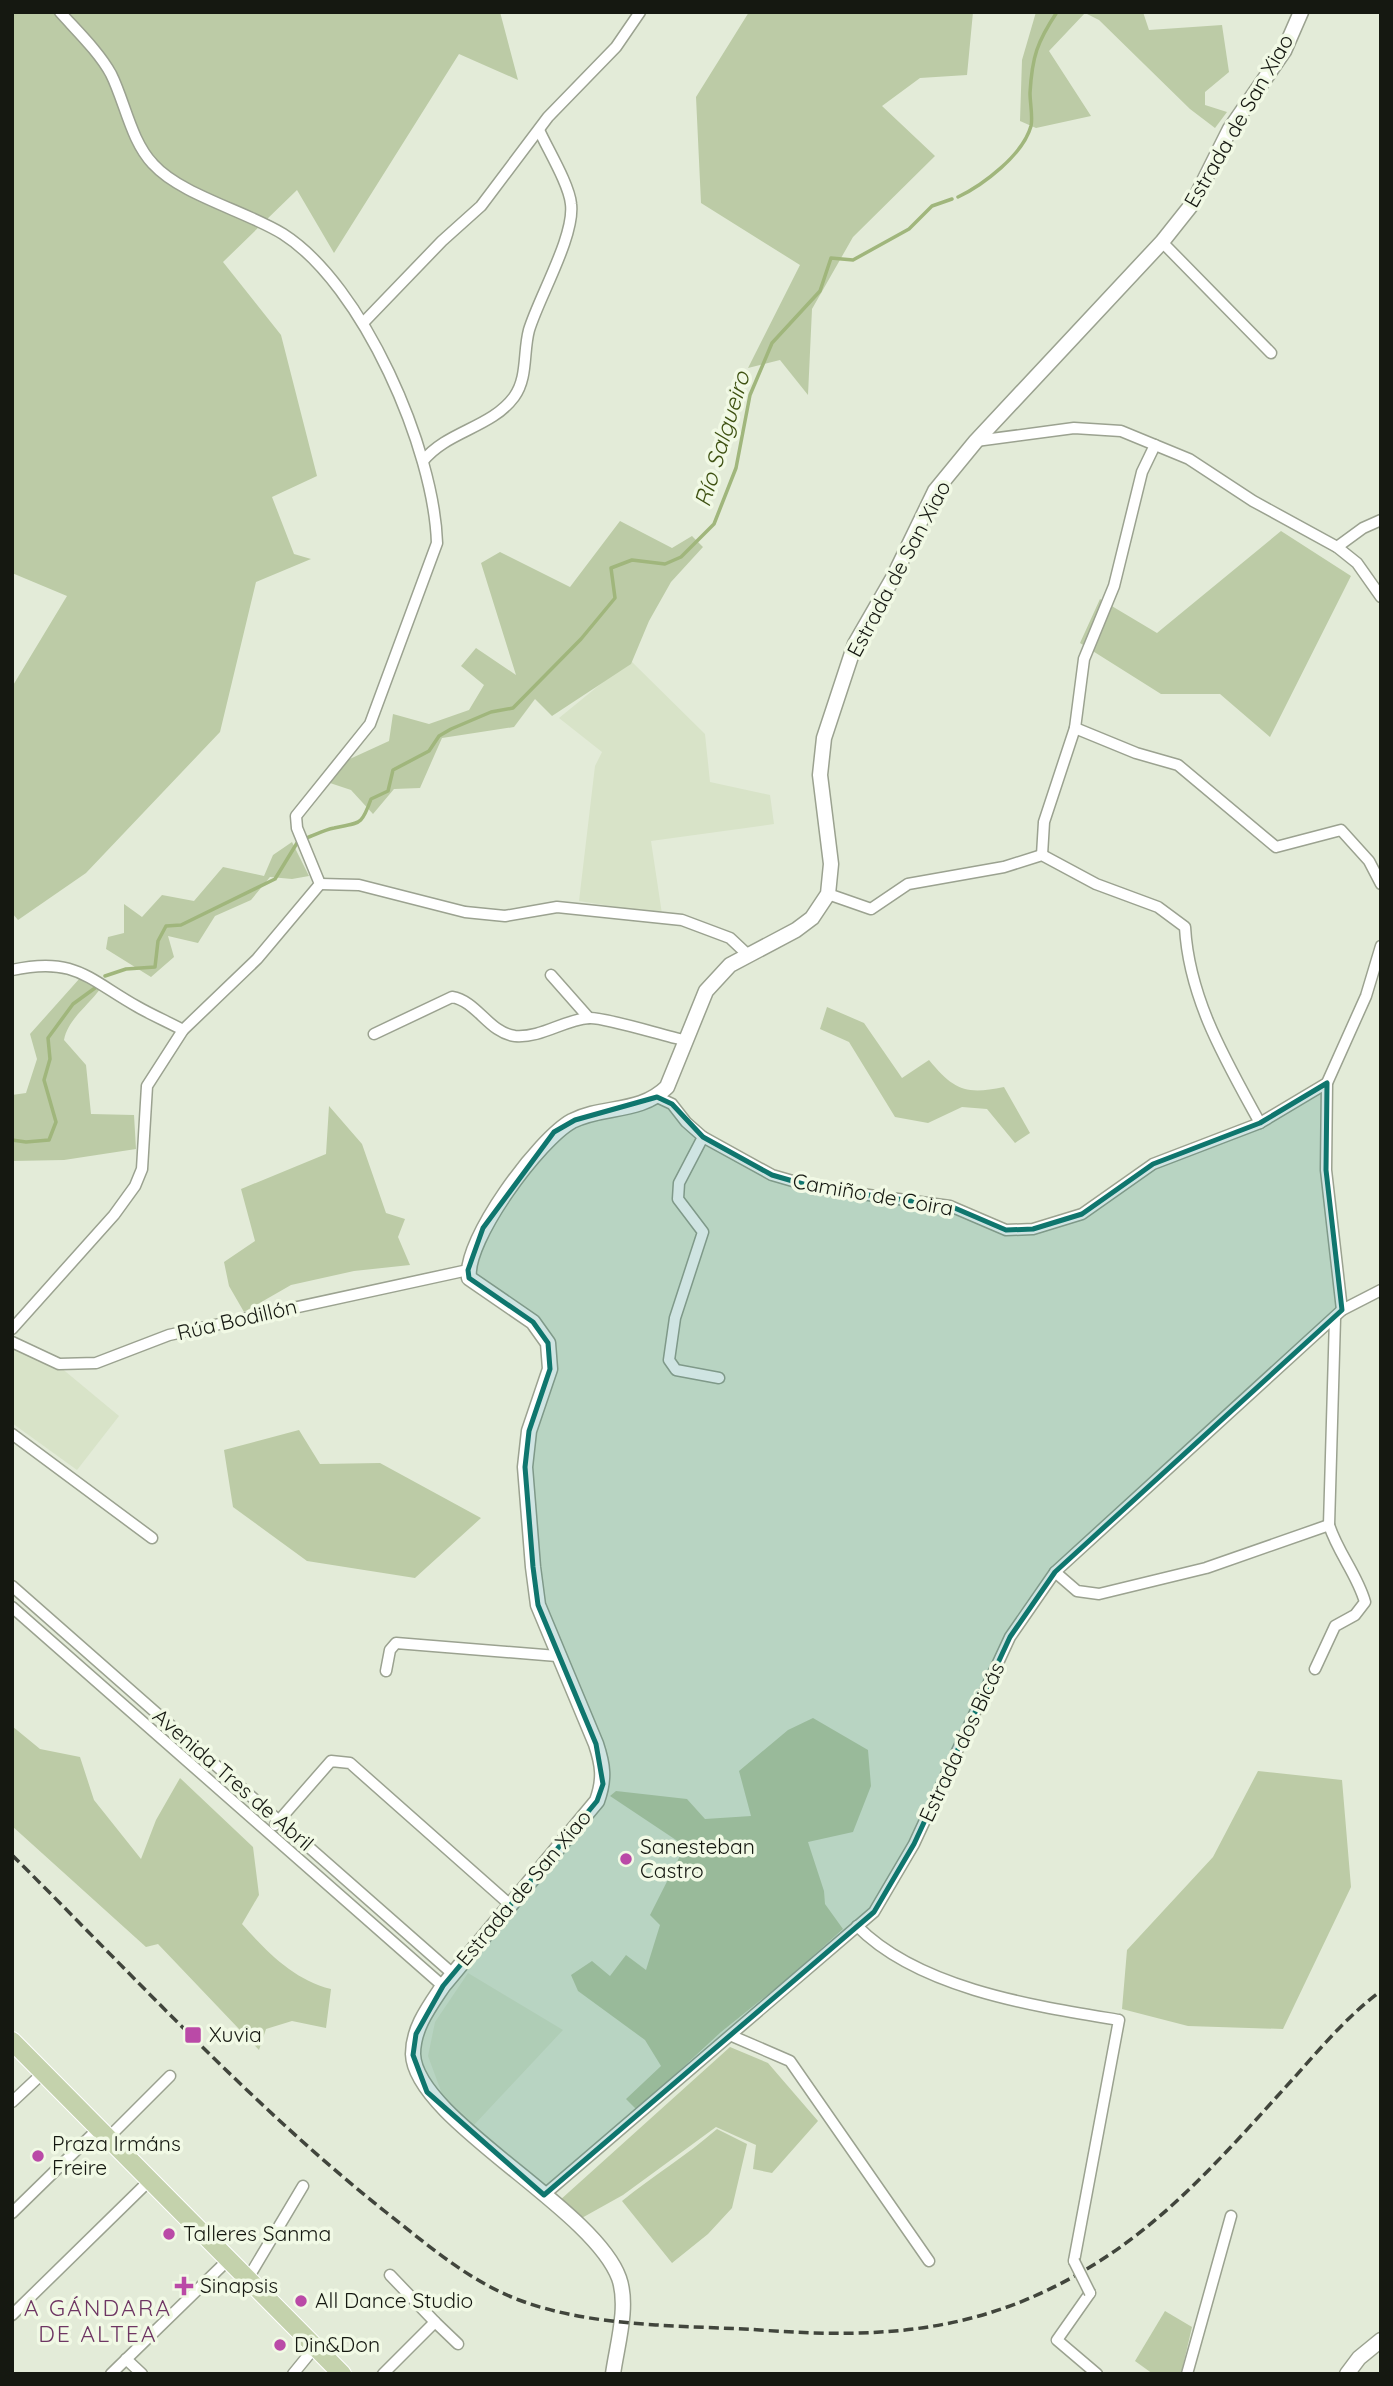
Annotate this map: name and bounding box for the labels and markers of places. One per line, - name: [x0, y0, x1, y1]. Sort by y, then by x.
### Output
- place label: Sanesteban Castro: [640, 1833, 755, 1883]
- marker: Sanesteban Castro: [618, 1851, 634, 1867]
- place label: Xuvia: [209, 2021, 262, 2047]
- marker: Xuvia: [183, 2025, 203, 2045]
- place label: Praza Irmáns Freire: [52, 2130, 181, 2180]
- marker: Praza Irmáns Freire: [30, 2148, 46, 2164]
- place label: Talleres Sanma: [183, 2220, 331, 2246]
- marker: Talleres Sanma: [161, 2226, 177, 2242]
- place label: Sinapsis: [200, 2272, 278, 2298]
- marker: Sinapsis: [174, 2276, 194, 2296]
- place label: All Dance Studio: [315, 2287, 473, 2313]
- marker: All Dance Studio: [293, 2293, 309, 2309]
- place label: Din&Don: [294, 2331, 380, 2357]
- marker: Din&Don: [272, 2337, 288, 2353]

